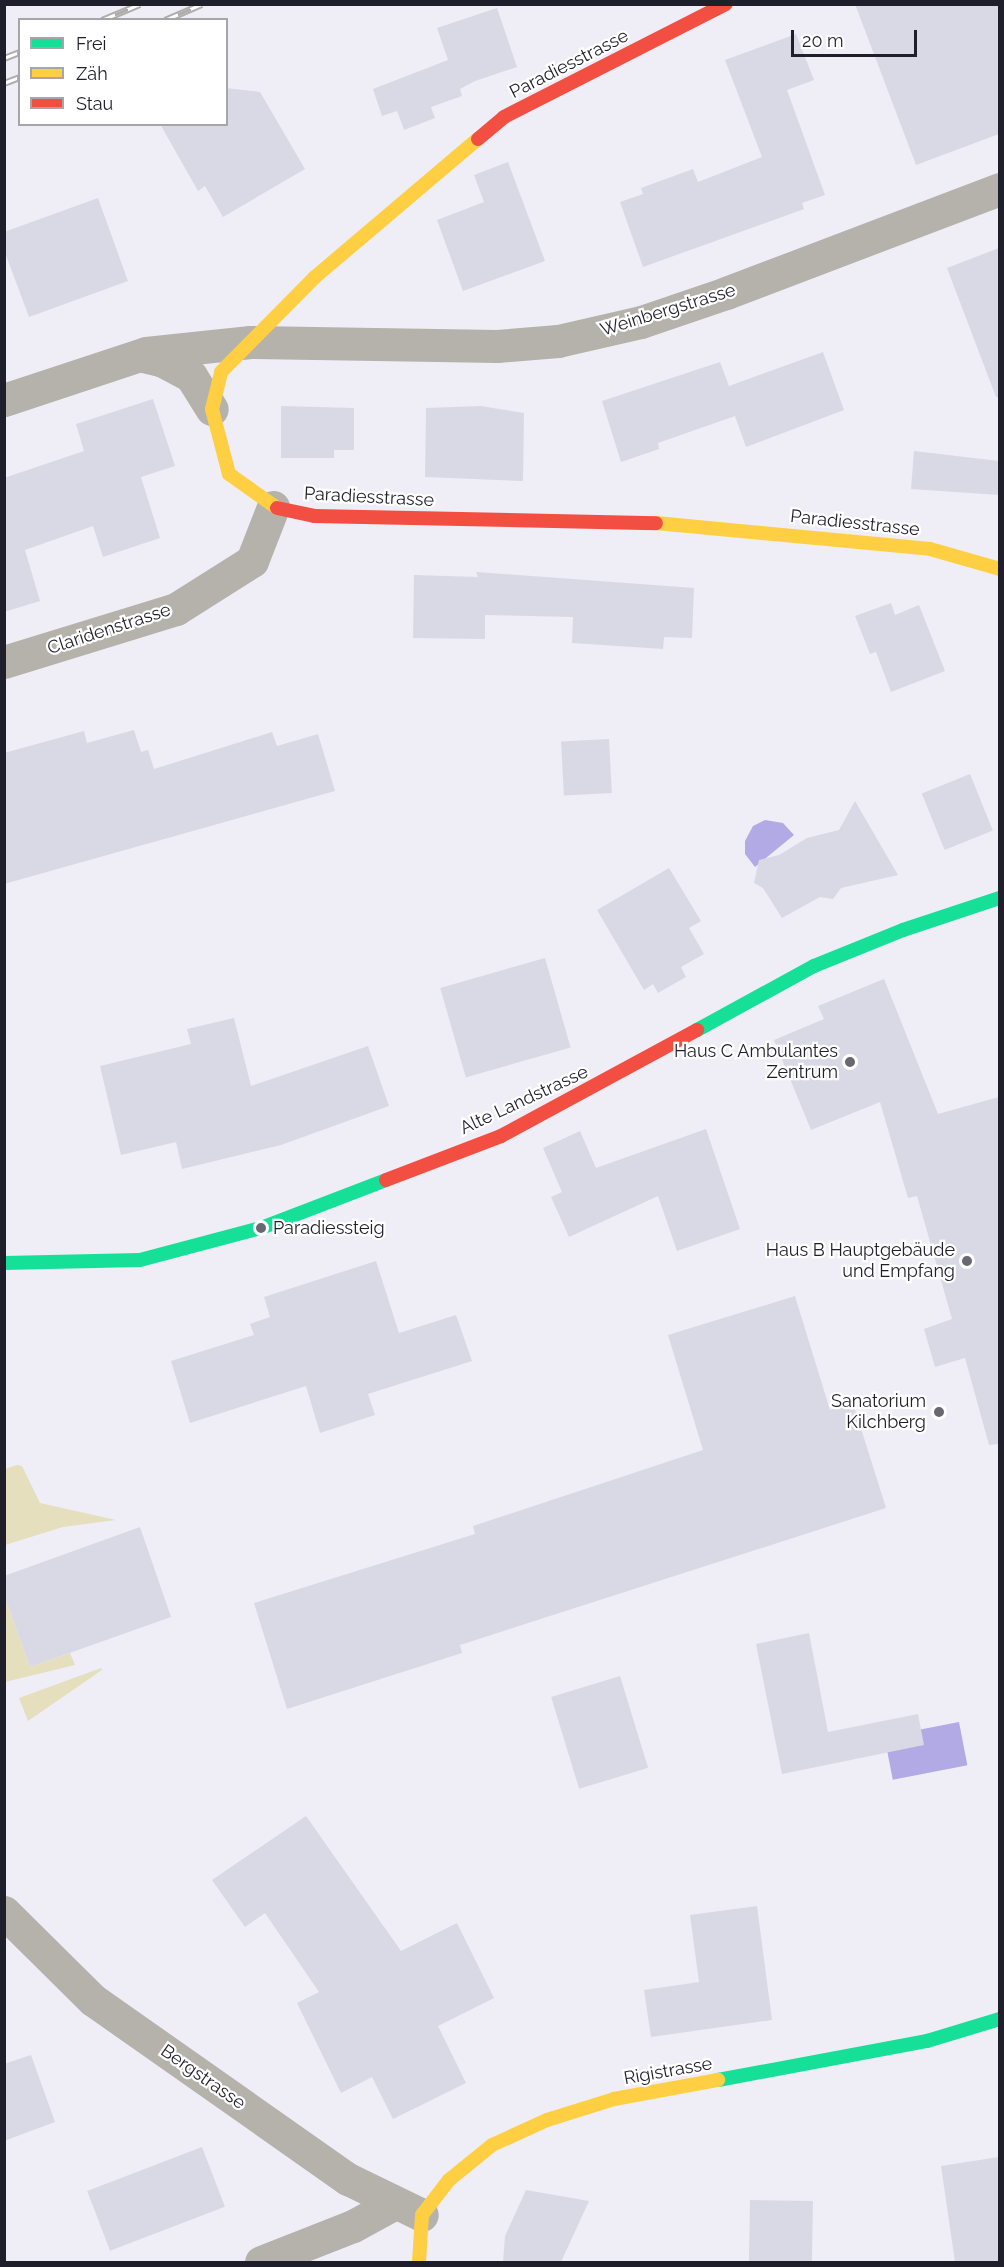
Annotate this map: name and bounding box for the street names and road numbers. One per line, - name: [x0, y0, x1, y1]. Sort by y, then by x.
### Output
- street label: Paradiesstrasse: [506, 25, 632, 103]
- street label: Weinbergstrasse: [598, 279, 738, 341]
- street label: Paradiesstrasse: [303, 483, 435, 511]
- street label: Paradiesstrasse: [789, 505, 921, 541]
- street label: Claridenstrasse: [45, 599, 173, 659]
- street label: Alte Landstrasse: [457, 1061, 591, 1139]
- street label: Bergstrasse: [156, 2040, 250, 2114]
- street label: Rigistrasse: [622, 2053, 714, 2089]

